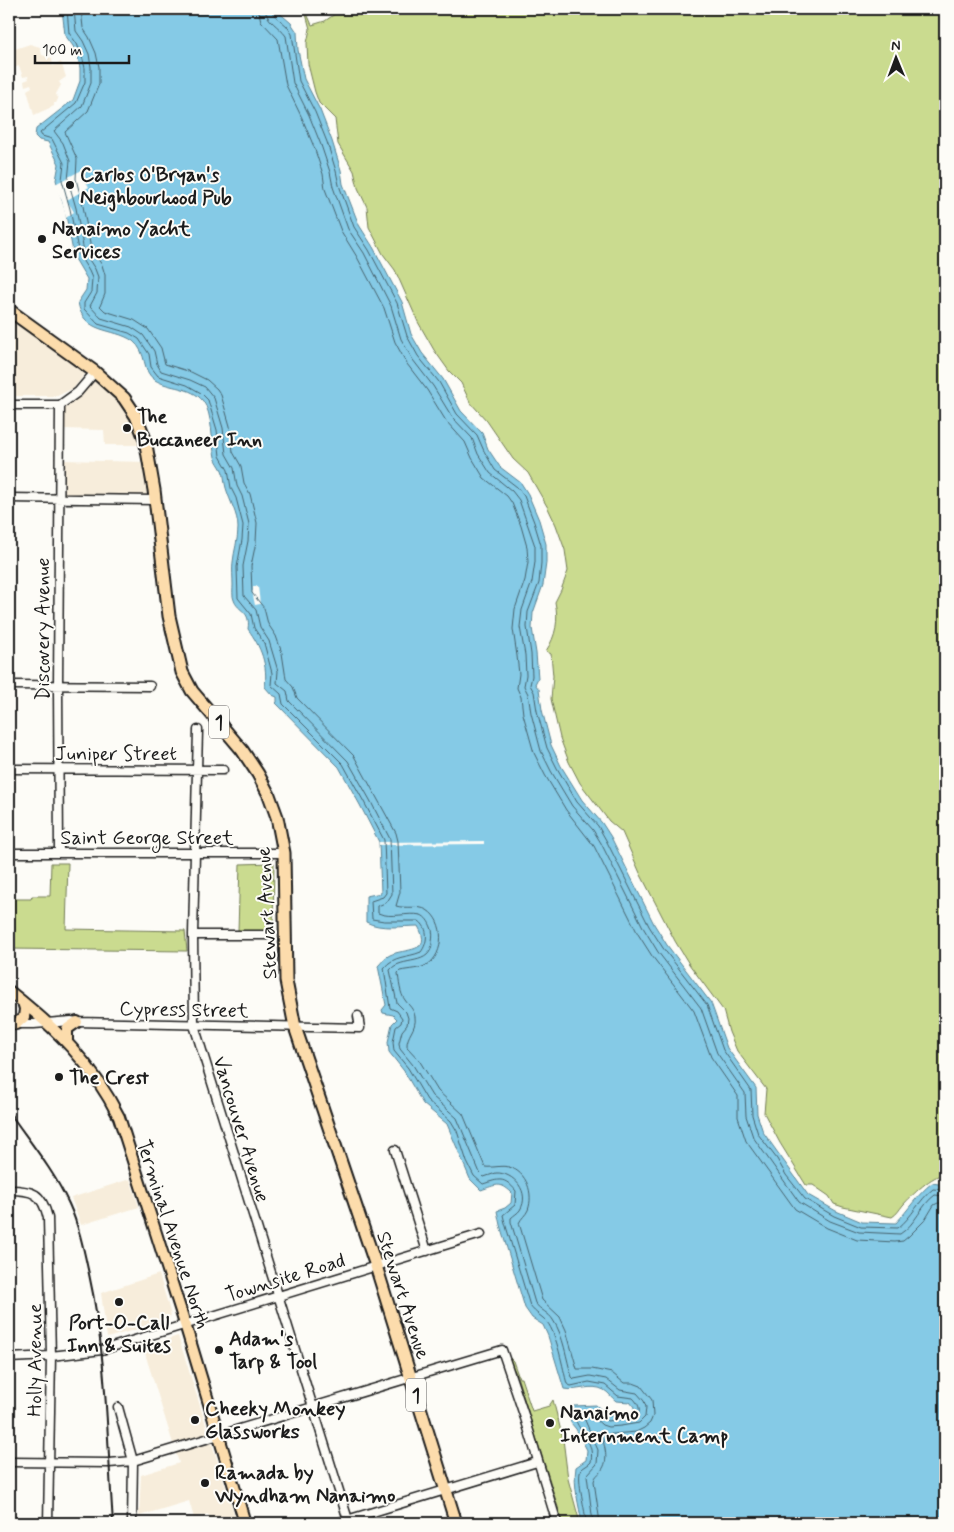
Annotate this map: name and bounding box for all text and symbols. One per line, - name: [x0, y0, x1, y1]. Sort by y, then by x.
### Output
- scale bar: [35, 32, 129, 64]
- north arrow: [872, 32, 922, 82]
- text: N: [891, 37, 901, 55]
- text: 100 m: [42, 41, 82, 61]
- place label: Carlos O'Bryan's Neighbourhood Pub: [80, 162, 232, 212]
- marker: Carlos O'Bryan's Neighbourhood Pub: [64, 179, 76, 191]
- place label: Nanaimo Yacht Services: [52, 216, 192, 266]
- marker: Nanaimo Yacht Services: [36, 233, 48, 245]
- place label: The Buccaneer Inn: [137, 404, 262, 454]
- marker: The Buccaneer Inn: [121, 422, 133, 434]
- street label: Discovery Avenue: [30, 557, 57, 701]
- road number: 1: [209, 706, 229, 739]
- street label: Juniper Street: [55, 741, 177, 768]
- street label: Saint George Street: [60, 825, 234, 853]
- street label: Stewart Avenue: [251, 846, 284, 980]
- street label: Cypress Street: [119, 996, 249, 1025]
- street label: Vancouver Avenue: [206, 1053, 276, 1206]
- place label: The Crest: [69, 1065, 149, 1092]
- marker: The Crest: [53, 1071, 65, 1083]
- street label: Terminal Avenue North: [129, 1136, 216, 1333]
- street label: Stewart Avenue: [369, 1228, 436, 1363]
- street label: Townsite Road: [222, 1247, 349, 1309]
- marker: Port-O-Call Inn & Suites: [113, 1296, 125, 1308]
- street label: Holly Avenue: [22, 1303, 49, 1417]
- place label: Port-O-Call Inn & Suites: [67, 1310, 171, 1360]
- place label: Adam's Tarp & Tool: [229, 1326, 317, 1376]
- marker: Adam's Tarp & Tool: [213, 1344, 225, 1356]
- road number: 1: [406, 1378, 426, 1412]
- place label: Cheeky Monkey Glassworks: [205, 1396, 345, 1446]
- place label: Nanaimo Internment Camp: [560, 1400, 728, 1450]
- marker: Cheeky Monkey Glassworks: [189, 1414, 201, 1426]
- marker: Nanaimo Internment Camp: [544, 1417, 556, 1429]
- place label: Ramada by Wyndham Nanaimo: [214, 1460, 395, 1510]
- marker: Ramada by Wyndham Nanaimo: [199, 1477, 211, 1489]

